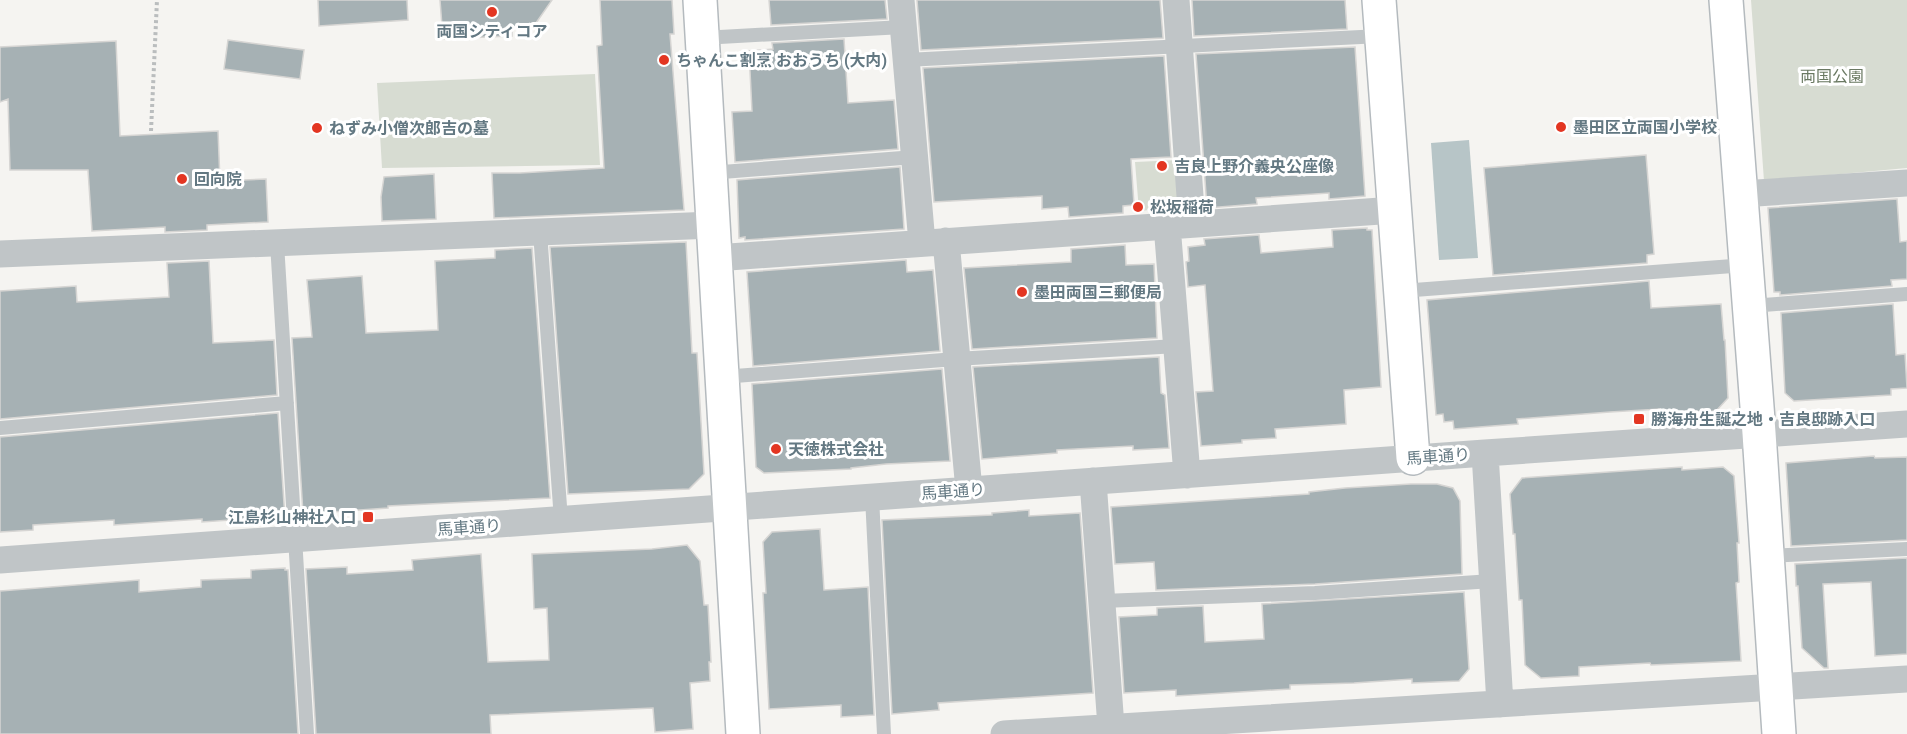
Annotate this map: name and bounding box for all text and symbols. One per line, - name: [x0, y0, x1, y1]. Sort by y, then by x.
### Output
- marker: 両国シティコア: [485, 5, 499, 19]
- place label: 両国シティコア: [436, 22, 548, 41]
- place label: ちゃんこ割烹 おおうち (大内): [676, 51, 887, 70]
- marker: ちゃんこ割烹 おおうち (大内): [657, 53, 671, 67]
- park label: 両国公園: [1800, 67, 1864, 86]
- place label: 墨田区立両国小学校: [1573, 118, 1717, 137]
- place label: ねずみ小僧次郎吉の墓: [329, 119, 489, 138]
- marker: 墨田区立両国小学校: [1554, 120, 1568, 134]
- marker: ねずみ小僧次郎吉の墓: [310, 121, 324, 135]
- place label: 吉良上野介義央公座像: [1174, 157, 1334, 176]
- marker: 吉良上野介義央公座像: [1155, 159, 1169, 173]
- place label: 回向院: [194, 170, 242, 189]
- marker: 回向院: [175, 172, 189, 186]
- place label: 松坂稲荷: [1150, 198, 1214, 217]
- marker: 松坂稲荷: [1131, 200, 1145, 214]
- place label: 墨田両国三郵便局: [1034, 283, 1162, 302]
- marker: 墨田両国三郵便局: [1015, 285, 1029, 299]
- place label: 勝海舟生誕之地・吉良邸跡入口: [1651, 410, 1875, 429]
- marker: 勝海舟生誕之地・吉良邸跡入口: [1632, 412, 1646, 426]
- place label: 天徳株式会社: [788, 440, 884, 459]
- marker: 天徳株式会社: [769, 442, 783, 456]
- street label: 馬車通り: [1405, 445, 1471, 468]
- street label: 馬車通り: [920, 480, 986, 503]
- place label: 江島杉山神社入口: [228, 508, 356, 527]
- marker: 江島杉山神社入口: [361, 510, 375, 524]
- street label: 馬車通り: [436, 516, 502, 539]

